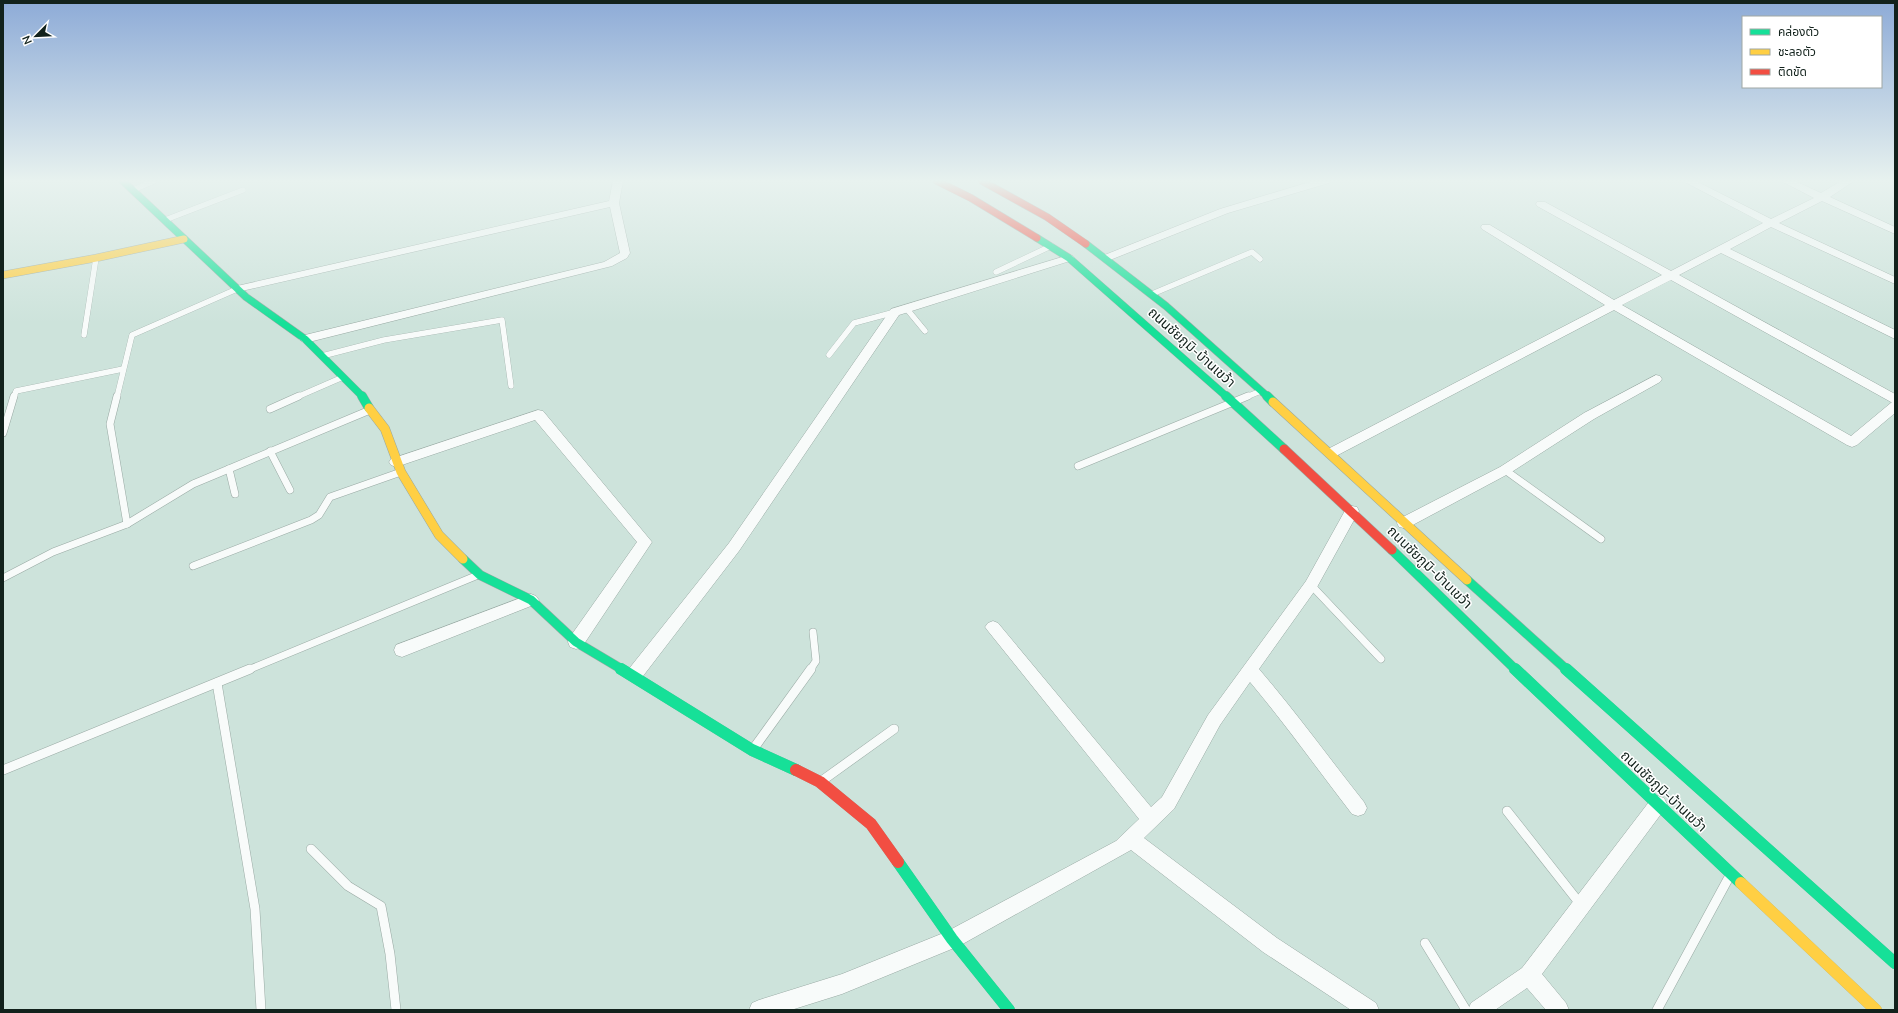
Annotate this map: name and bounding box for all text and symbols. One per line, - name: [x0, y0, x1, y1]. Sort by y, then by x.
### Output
- north arrow: [16, 16, 56, 56]
- legend: [1742, 16, 1882, 88]
- text: คล่องตัว: [1778, 24, 1819, 39]
- text: N: [19, 33, 35, 47]
- text: ชะลอตัว: [1778, 44, 1816, 59]
- text: ติดขัด: [1778, 64, 1807, 79]
- street label: ถนนชัยภูมิ-บ้านเขว้า: [1145, 303, 1239, 391]
- street label: ถนนชัยภูมิ-บ้านเขว้า: [1384, 522, 1476, 612]
- street label: ถนนชัยภูมิ-บ้านเขว้า: [1617, 746, 1711, 836]

